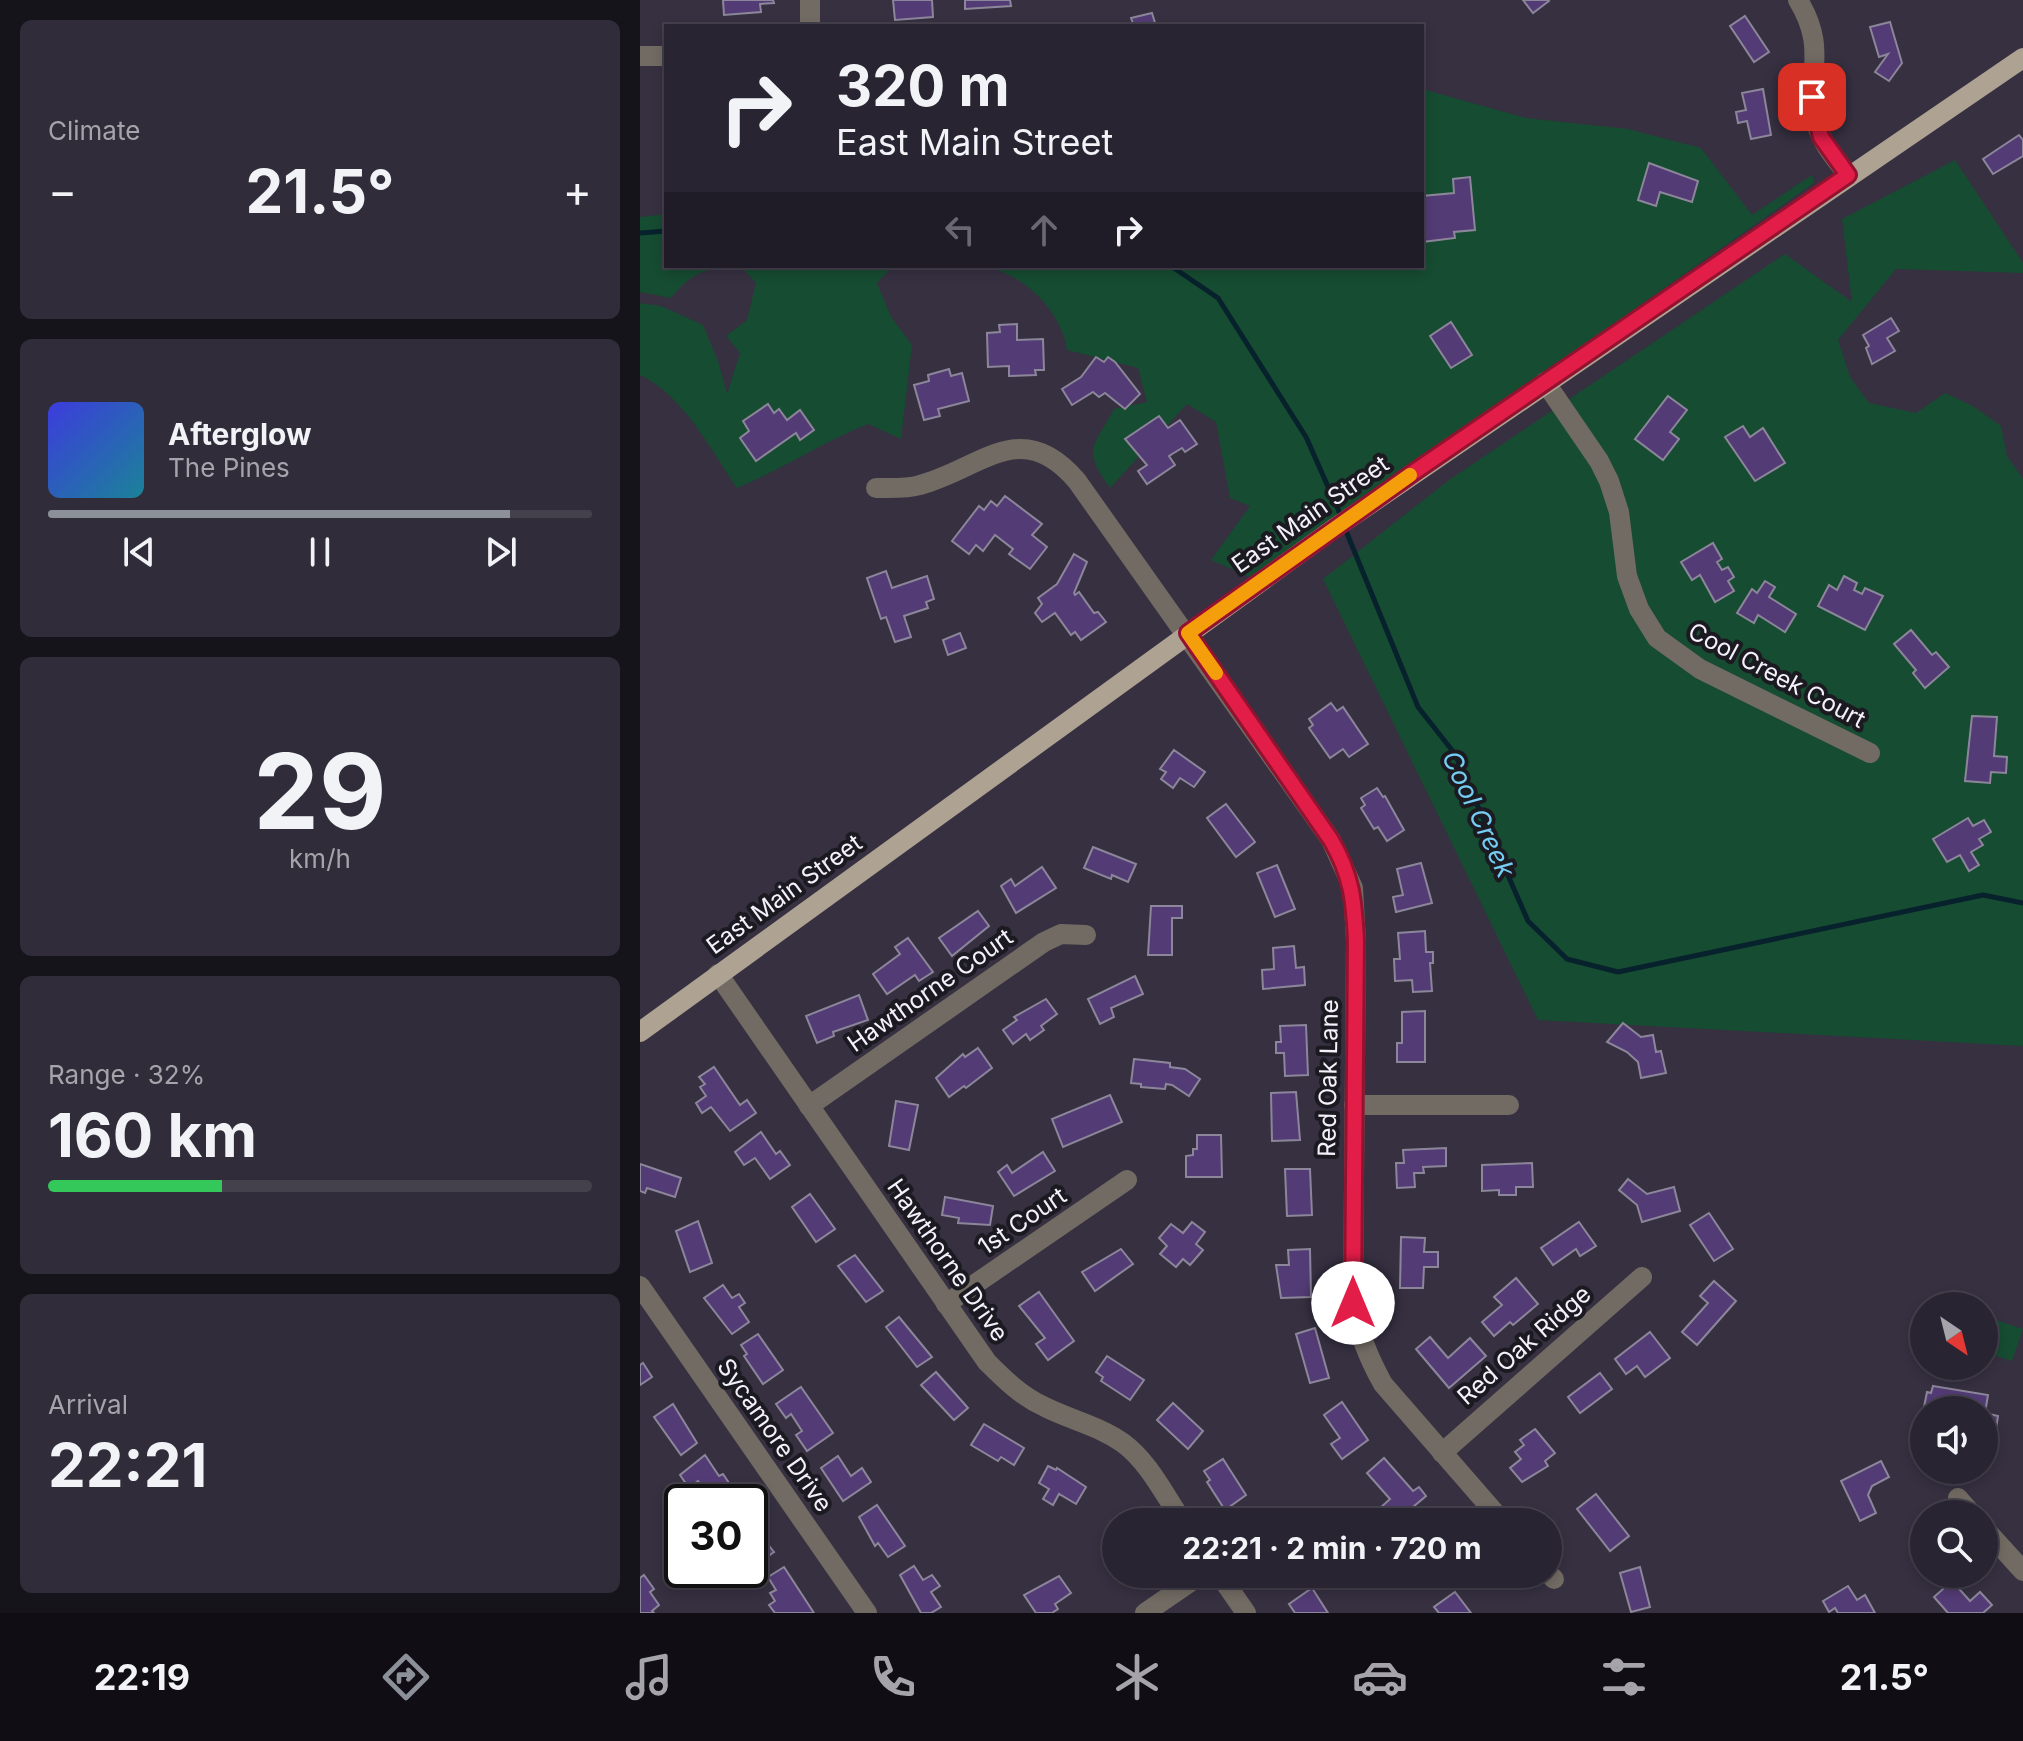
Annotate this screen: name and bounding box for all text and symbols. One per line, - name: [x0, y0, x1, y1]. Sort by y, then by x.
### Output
- text: 320 m: [836, 52, 1010, 120]
- icon: right: [704, 56, 808, 160]
- pin: [1778, 63, 1846, 131]
- icon: arrive: [1790, 75, 1834, 119]
- text: Climate: [48, 115, 140, 146]
- text: East Main Street: [836, 120, 1113, 164]
- text: 21.5°: [246, 155, 394, 227]
- text: −: [48, 164, 77, 218]
- text: +: [563, 164, 592, 218]
- icon: left: [938, 208, 982, 252]
- icon: ahead: [1022, 208, 1066, 252]
- icon: right: [1106, 208, 1150, 252]
- text: Afterglow: [168, 416, 312, 452]
- street label: East Main Street: [1226, 449, 1394, 579]
- text: The Pines: [168, 452, 290, 483]
- icon: previous: [117, 530, 161, 574]
- icon: pause: [298, 530, 342, 574]
- icon: next: [479, 530, 523, 574]
- street label: Cool Creek Court: [1684, 616, 1871, 734]
- text: 29: [253, 728, 387, 854]
- water label: Cool Creek: [1436, 746, 1522, 883]
- street label: East Main Street: [701, 828, 867, 960]
- text: km/h: [289, 843, 351, 874]
- street label: Hawthorne Court: [842, 922, 1018, 1058]
- street label: Red Oak Lane: [1312, 999, 1344, 1157]
- text: Range · 32%: [48, 1059, 205, 1090]
- text: 160 km: [48, 1099, 257, 1171]
- street label: Hawthorne Drive: [881, 1173, 1015, 1347]
- street label: 1st Court: [972, 1181, 1072, 1261]
- position arrow: [1311, 1261, 1395, 1345]
- street label: Red Oak Ridge: [1451, 1279, 1597, 1411]
- north arrow: [1910, 1292, 1998, 1380]
- map controls: [1910, 1292, 1998, 1588]
- street label: Sycamore Drive: [711, 1353, 839, 1517]
- text: Arrival: [48, 1389, 128, 1420]
- button: sound: [1910, 1396, 1998, 1484]
- text: 22:21: [48, 1429, 207, 1501]
- speed limit sign: 30: [664, 1484, 768, 1588]
- button: search: [1910, 1500, 1998, 1588]
- text: 22:21 · 2 min · 720 m: [1182, 1530, 1482, 1566]
- icon: directions: [378, 1649, 434, 1705]
- icon: music: [621, 1649, 677, 1705]
- icon: phone: [865, 1649, 921, 1705]
- icon: climate: [1109, 1649, 1165, 1705]
- icon: car: [1352, 1649, 1408, 1705]
- icon: filters: [1596, 1649, 1652, 1705]
- text: 22:19: [94, 1655, 190, 1699]
- text: 21.5°: [1840, 1655, 1929, 1699]

